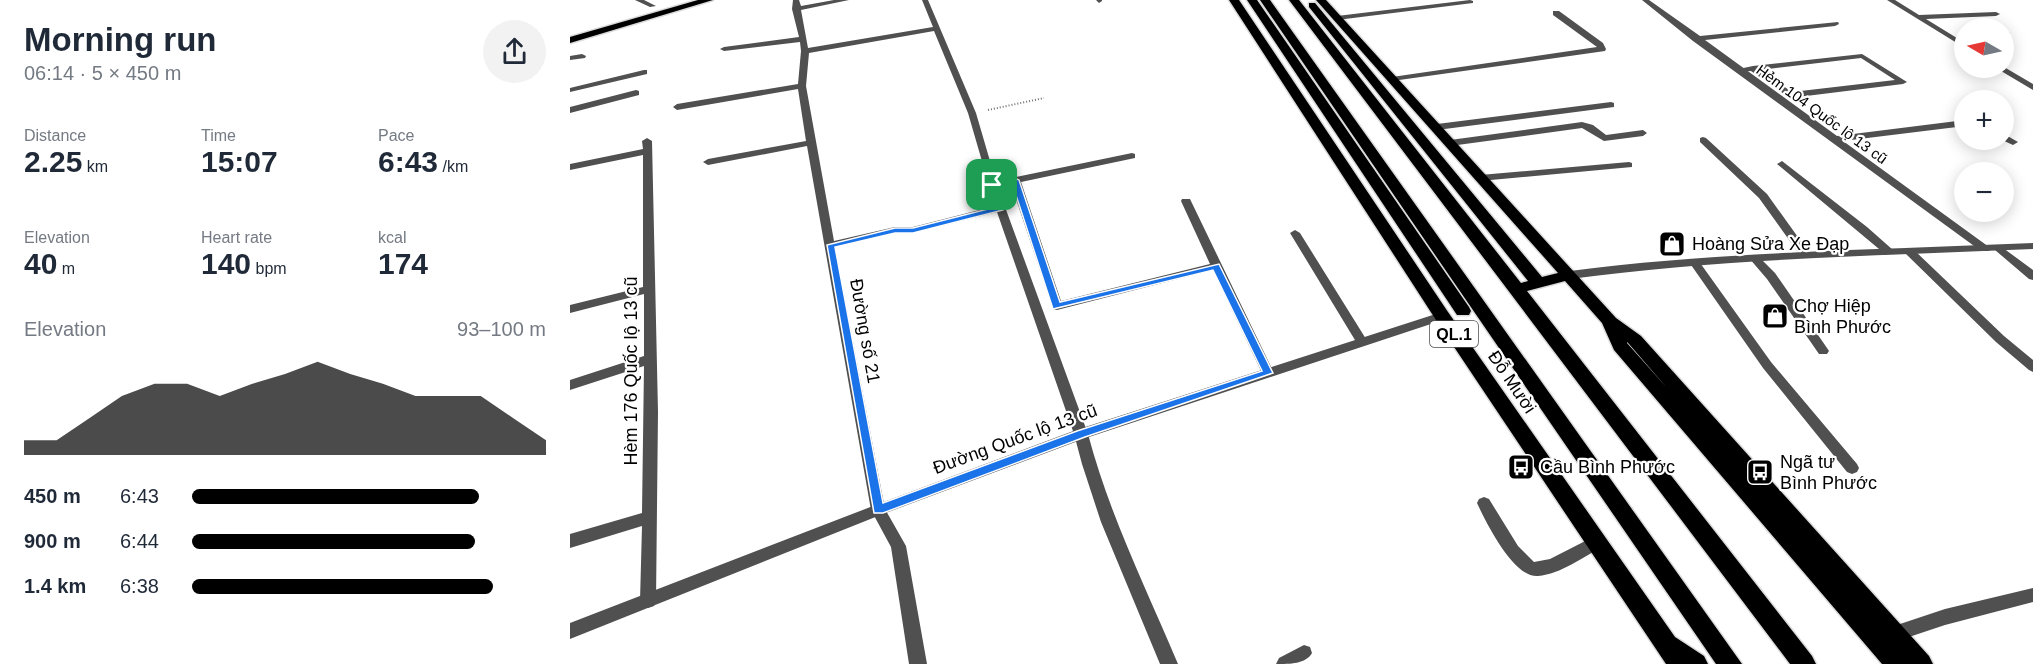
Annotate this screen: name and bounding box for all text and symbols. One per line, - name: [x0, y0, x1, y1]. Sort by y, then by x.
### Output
- north arrow: [1954, 18, 2014, 78]
- map controls: [1954, 18, 2014, 222]
- button: share: [483, 20, 546, 83]
- text: Morning run: [24, 21, 216, 58]
- street label: Hẻm 104 Quốc lộ 13 cũ: [1753, 61, 1891, 167]
- text: 06:14 · 5 × 450 m: [24, 62, 181, 84]
- button: +: [1954, 90, 2014, 150]
- text: Distance: [24, 127, 86, 144]
- text: Time: [201, 127, 236, 144]
- text: Pace: [378, 127, 414, 144]
- text: 2.25: [24, 145, 82, 178]
- text: 15:07: [201, 145, 278, 178]
- text: 6:43: [378, 145, 438, 178]
- text: km: [82, 158, 108, 175]
- text: /km: [438, 158, 468, 175]
- pin: [966, 159, 1017, 210]
- button: −: [1954, 162, 2014, 222]
- icon: arrive: [975, 168, 1008, 201]
- text: Elevation: [24, 229, 90, 246]
- text: Heart rate: [201, 229, 272, 246]
- text: kcal: [378, 229, 406, 246]
- shop icon: Hoàng Sửa Xe Đạp: [1657, 229, 1687, 259]
- place label: Hoàng Sửa Xe Đạp: [1692, 234, 1849, 254]
- text: 40: [24, 247, 57, 280]
- text: 140: [201, 247, 251, 280]
- text: 174: [378, 247, 428, 280]
- text: m: [57, 260, 75, 277]
- text: bpm: [251, 260, 287, 277]
- street label: Hèm 176 Quốc lộ 13 cũ: [621, 276, 641, 466]
- street label: Đường số 21: [846, 277, 884, 385]
- place label: Chợ Hiệp Bình Phước: [1794, 296, 1891, 337]
- shop icon: Chợ Hiệp Bình Phước: [1760, 301, 1790, 331]
- text: Elevation: [24, 318, 106, 340]
- text: 93–100 m: [457, 318, 546, 340]
- road number: QL.1: [1430, 321, 1478, 347]
- street label: Đỗ Mười: [1484, 346, 1541, 417]
- street label: Đường Quốc lộ 13 cũ: [930, 400, 1100, 478]
- bus stop icon: Cầu Bình Phước: [1506, 452, 1536, 482]
- place label: Ngã tư Bình Phước: [1780, 452, 1877, 493]
- place label: Cầu Bình Phước: [1540, 457, 1675, 477]
- bus stop icon: Ngã tư Bình Phước: [1745, 457, 1775, 487]
- text: 450 m: [24, 485, 81, 507]
- text: 6:43: [120, 485, 159, 507]
- text: 900 m: [24, 530, 81, 552]
- text: 6:44: [120, 530, 159, 552]
- text: 1.4 km: [24, 575, 86, 597]
- text: 6:38: [120, 575, 159, 597]

